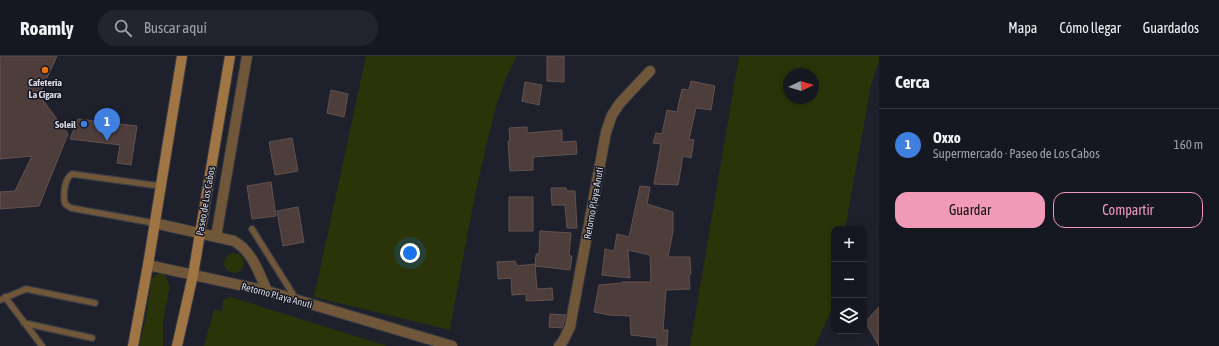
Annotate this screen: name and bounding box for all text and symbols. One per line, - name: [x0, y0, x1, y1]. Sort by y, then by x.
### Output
- search box: [98, 10, 378, 46]
- text: Roamly: [20, 17, 74, 39]
- icon: search: [112, 17, 134, 39]
- text: Buscar aquí: [144, 19, 207, 36]
- text: Mapa: [1008, 20, 1037, 36]
- text: Cómo llegar: [1059, 20, 1121, 36]
- text: Guardados: [1143, 20, 1199, 36]
- marker: Cafeteria La Cigara: [40, 65, 50, 75]
- north arrow: [783, 68, 819, 104]
- text: Cerca: [895, 72, 930, 92]
- place label: Cafeteria La Cigara: [28, 77, 62, 100]
- pin: 1: [94, 108, 120, 141]
- place label: Soleil: [55, 119, 76, 130]
- marker: Soleil: [79, 119, 89, 129]
- text: Oxxo: [933, 129, 961, 146]
- text: 1: [905, 137, 911, 152]
- text: 160 m: [1174, 137, 1203, 152]
- text: Supermercado · Paseo de Los Cabos: [933, 146, 1100, 161]
- street label: Paseo de Los Cabos: [194, 165, 217, 236]
- street label: Retorno Playa Anuti: [582, 166, 605, 240]
- button: Guardar: [895, 192, 1045, 228]
- button: Compartir: [1053, 192, 1203, 228]
- map controls: [831, 226, 867, 334]
- button: +: [831, 226, 867, 262]
- your location: [400, 243, 420, 263]
- button: −: [831, 262, 867, 298]
- street label: Retorno Playa Anuti: [240, 281, 313, 310]
- button: layers: [831, 298, 867, 334]

